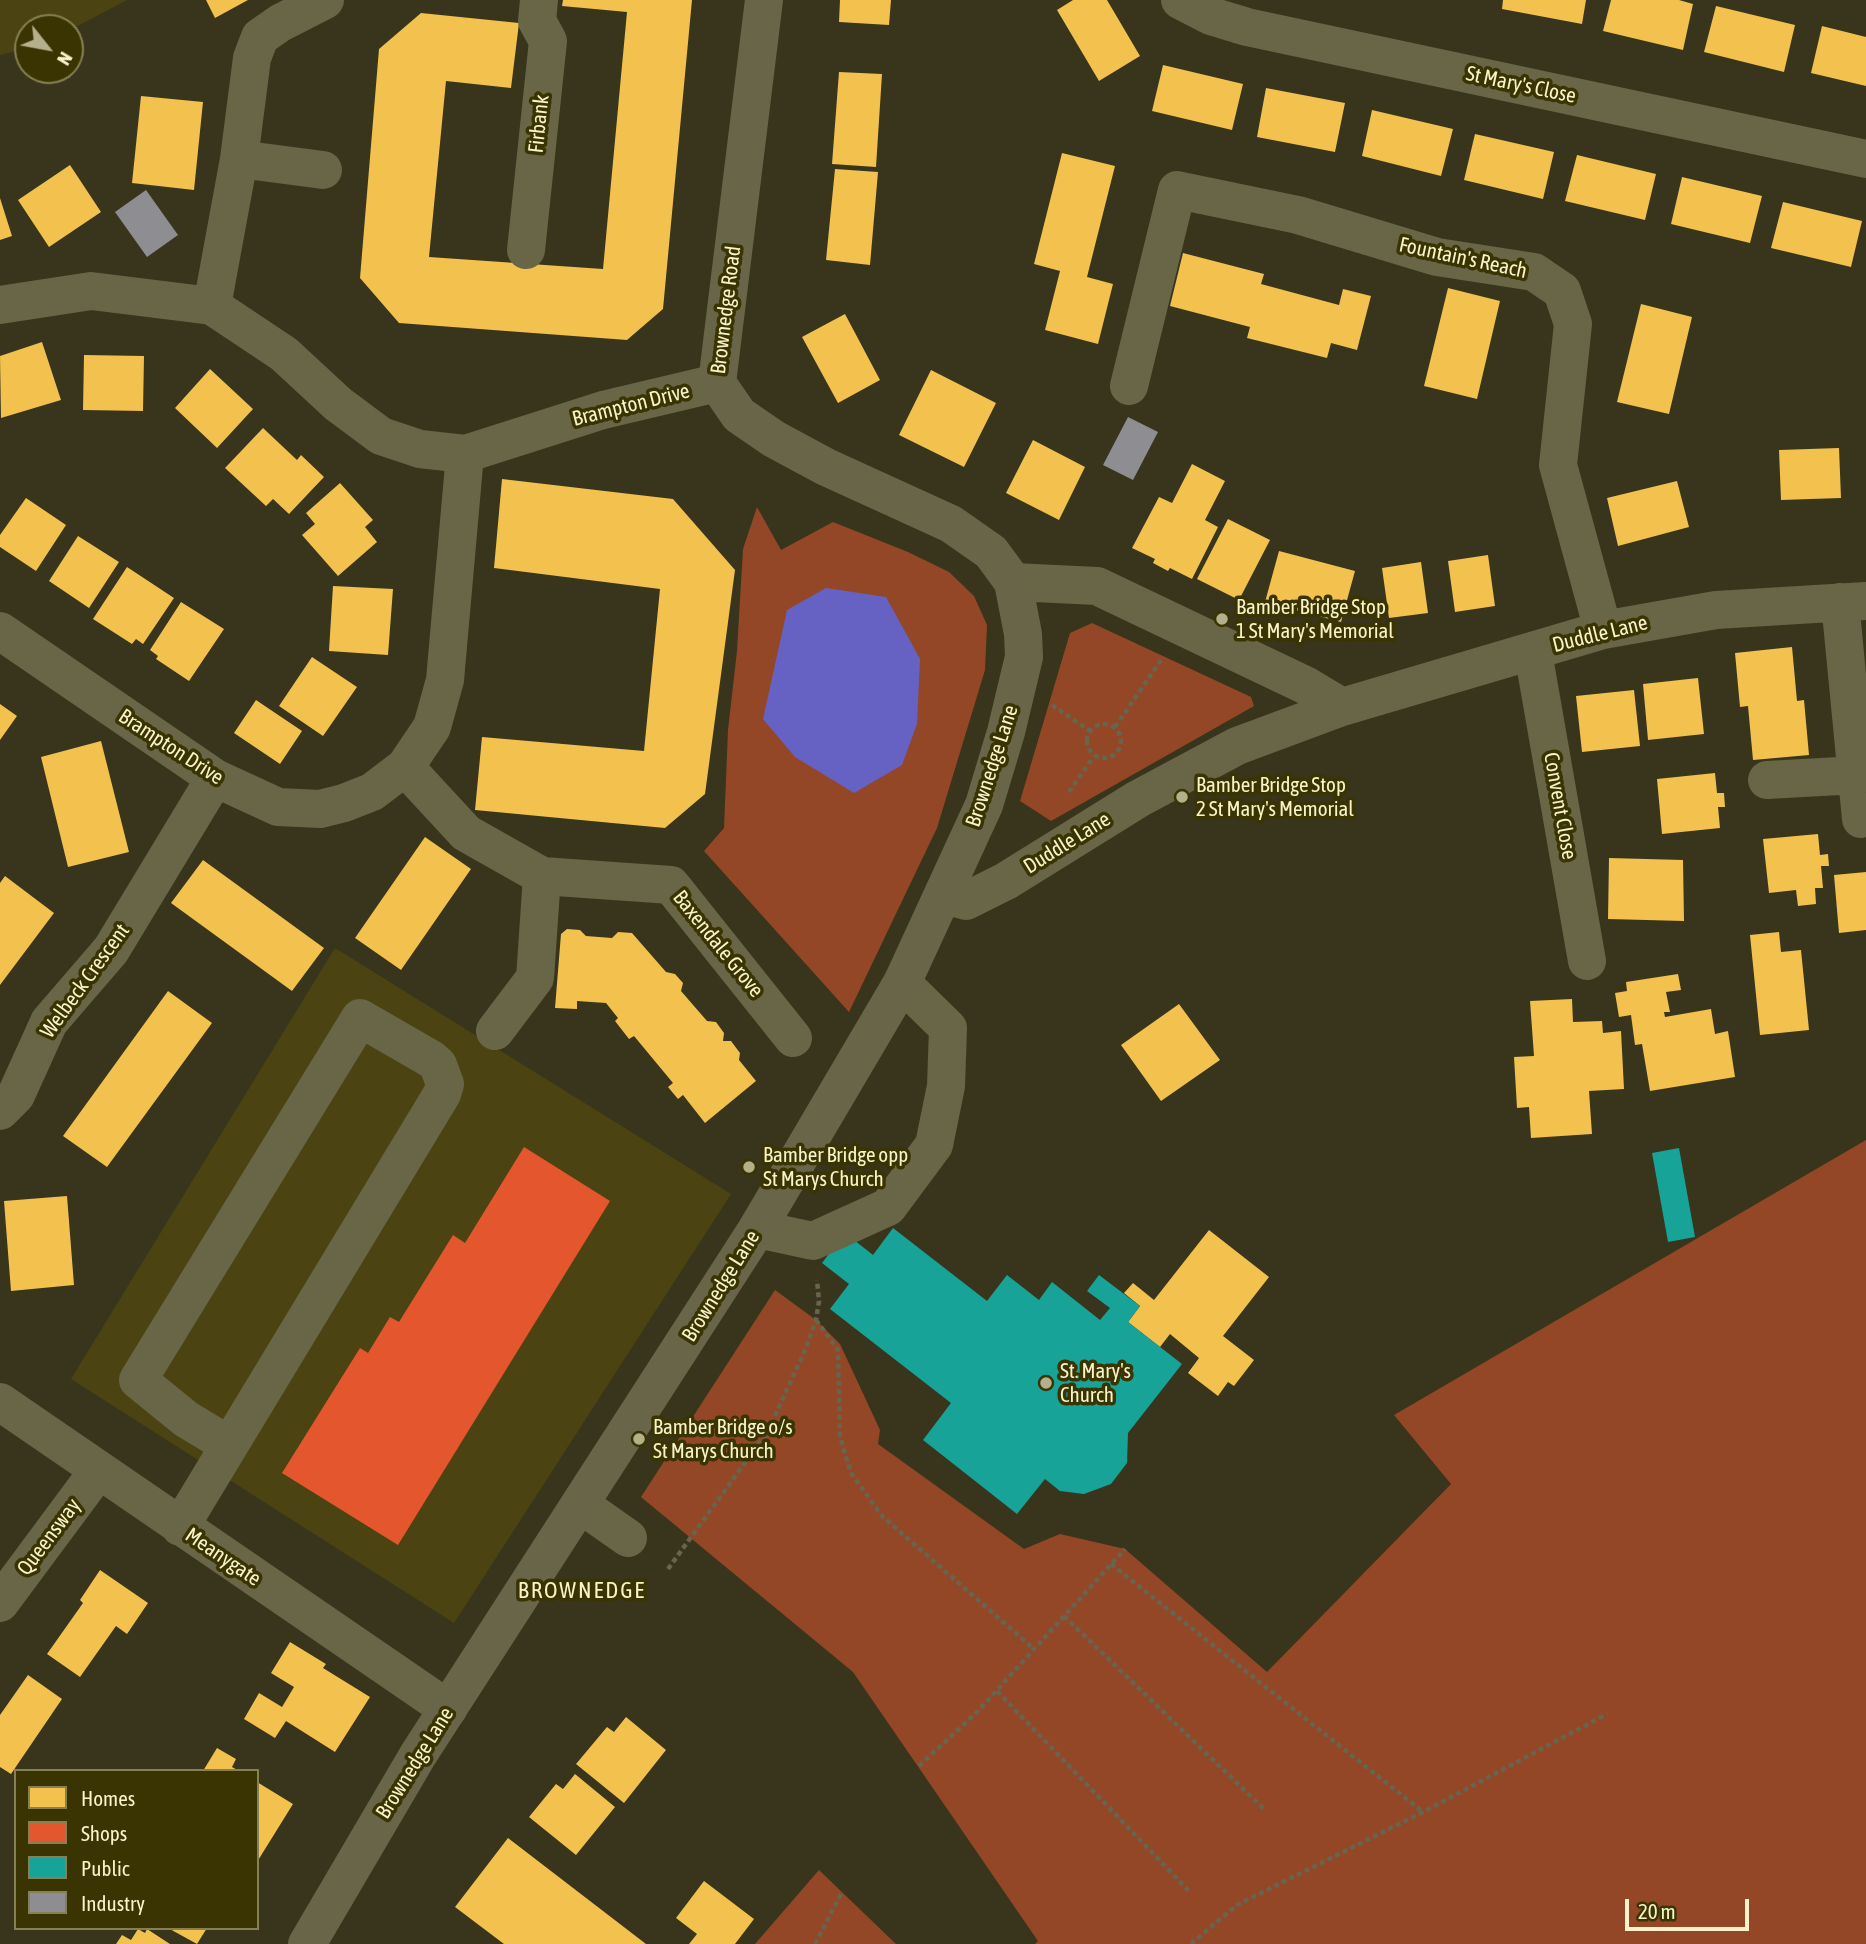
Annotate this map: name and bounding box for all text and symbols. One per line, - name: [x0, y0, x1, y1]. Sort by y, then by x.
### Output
- north arrow: [14, 14, 84, 84]
- text: N: [53, 48, 78, 69]
- street label: St Mary's Close: [1464, 61, 1578, 109]
- street label: Firbank: [523, 94, 555, 154]
- street label: Fountain's Reach: [1397, 232, 1529, 284]
- street label: Brownedge Road: [706, 244, 746, 376]
- street label: Brampton Drive: [570, 378, 692, 432]
- place label: Bamber Bridge Stop 1 St Mary's Memorial: [1236, 594, 1394, 644]
- street label: Duddle Lane: [1550, 610, 1650, 658]
- marker: Bamber Bridge Stop 1 St Mary's Memorial: [1214, 611, 1230, 627]
- street label: Brownedge Lane: [960, 702, 1024, 830]
- street label: Brampton Drive: [114, 704, 228, 790]
- street label: Convent Close: [1538, 751, 1582, 861]
- place label: Bamber Bridge Stop 2 St Mary's Memorial: [1196, 772, 1354, 822]
- marker: Bamber Bridge Stop 2 St Mary's Memorial: [1174, 789, 1190, 805]
- street label: Duddle Lane: [1019, 807, 1115, 879]
- street label: Baxendale Grove: [667, 885, 769, 1003]
- street label: Welbeck Crescent: [35, 919, 135, 1043]
- place label: Bamber Bridge opp St Marys Church: [763, 1142, 908, 1192]
- marker: Bamber Bridge opp St Marys Church: [741, 1159, 757, 1175]
- street label: Brownedge Lane: [677, 1226, 765, 1346]
- place label: St. Mary's Church: [1060, 1358, 1131, 1408]
- marker: St. Mary's Church: [1038, 1375, 1054, 1391]
- place label: Bamber Bridge o/s St Marys Church: [653, 1414, 793, 1464]
- marker: Bamber Bridge o/s St Marys Church: [631, 1431, 647, 1447]
- street label: Queensway: [12, 1494, 86, 1580]
- street label: Meanygate: [180, 1523, 266, 1591]
- district label: BROWNEDGE: [519, 1577, 645, 1605]
- street label: Brownedge Lane: [371, 1703, 459, 1823]
- legend: [14, 1769, 259, 1930]
- text: Homes: [81, 1786, 135, 1810]
- text: Shops: [81, 1821, 127, 1845]
- text: Public: [81, 1856, 130, 1880]
- scale bar: [1628, 1884, 1752, 1928]
- text: Industry: [81, 1891, 145, 1915]
- text: 20 m: [1638, 1899, 1676, 1923]

